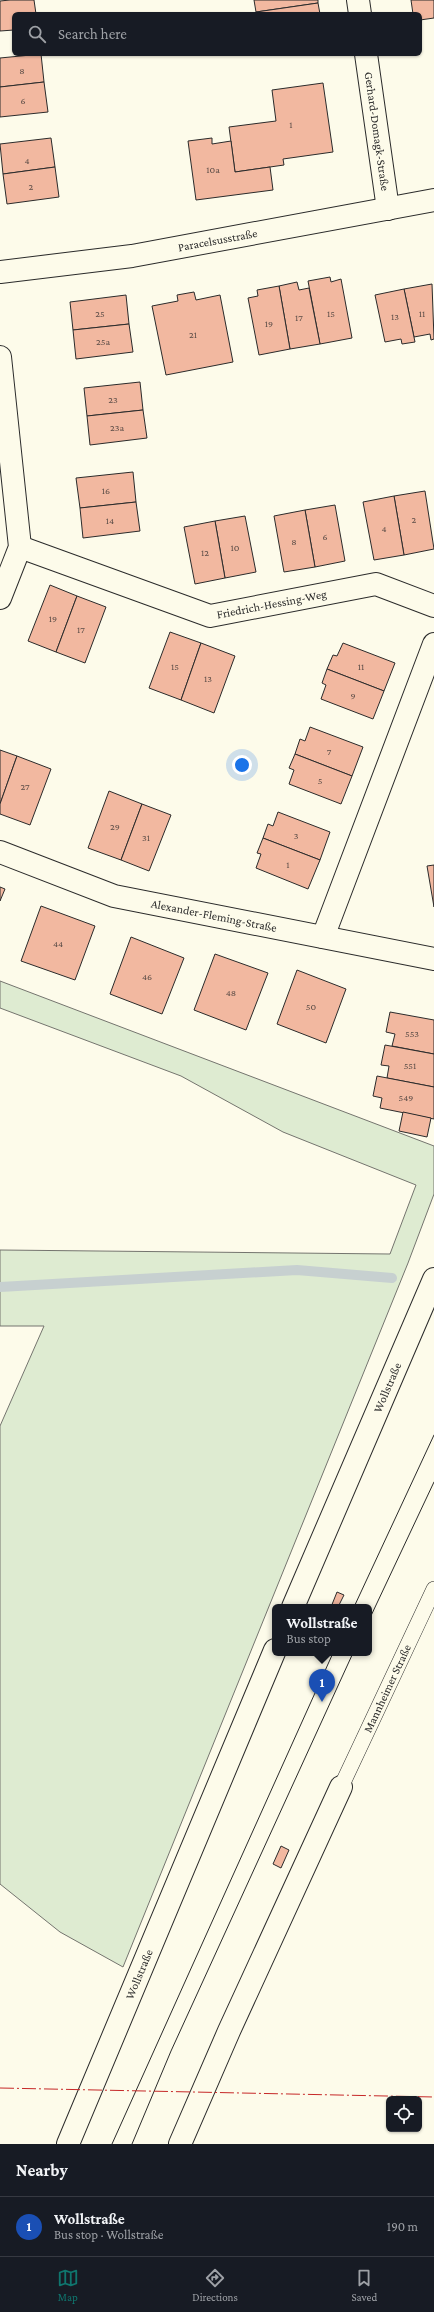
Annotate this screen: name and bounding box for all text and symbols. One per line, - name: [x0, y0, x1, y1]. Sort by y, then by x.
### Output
- search box: [12, 12, 422, 56]
- icon: search: [26, 23, 48, 45]
- text: Search here: [58, 26, 127, 42]
- house number: 8: [19, 65, 25, 76]
- street label: Gerhard-Domagk-Straße: [362, 71, 392, 192]
- house number: 6: [20, 95, 26, 106]
- house number: 1: [289, 119, 293, 130]
- house number: 4: [24, 155, 30, 166]
- house number: 10a: [206, 164, 220, 175]
- house number: 2: [29, 181, 34, 192]
- street label: Paracelsusstraße: [177, 226, 258, 254]
- house number: 25: [95, 308, 105, 319]
- house number: 15: [327, 308, 335, 319]
- house number: 11: [419, 308, 425, 319]
- house number: 13: [391, 311, 399, 322]
- house number: 17: [295, 312, 303, 323]
- house number: 19: [265, 318, 273, 329]
- house number: 21: [189, 329, 197, 340]
- house number: 25a: [96, 336, 110, 347]
- house number: 23: [108, 394, 118, 405]
- house number: 23a: [110, 422, 124, 433]
- house number: 16: [102, 485, 110, 496]
- house number: 2: [412, 514, 417, 525]
- house number: 14: [106, 515, 114, 526]
- house number: 4: [381, 523, 387, 534]
- house number: 6: [322, 531, 328, 542]
- house number: 8: [291, 536, 297, 547]
- house number: 10: [231, 542, 240, 553]
- house number: 12: [201, 547, 209, 558]
- street label: Friedrich-Hessing-Weg: [216, 587, 328, 622]
- house number: 19: [49, 613, 57, 624]
- house number: 17: [77, 624, 85, 635]
- house number: 15: [171, 661, 179, 672]
- house number: 11: [358, 661, 364, 672]
- house number: 13: [204, 673, 212, 684]
- house number: 9: [350, 690, 356, 701]
- house number: 7: [327, 746, 332, 757]
- your location: [232, 755, 252, 775]
- house number: 5: [318, 775, 323, 786]
- house number: 27: [20, 781, 30, 792]
- house number: 29: [110, 821, 120, 832]
- house number: 3: [294, 830, 299, 841]
- house number: 31: [142, 832, 150, 843]
- house number: 1: [286, 859, 290, 870]
- street label: Alexander-Fleming-Straße: [150, 896, 278, 935]
- house number: 44: [53, 938, 63, 949]
- house number: 46: [142, 971, 152, 982]
- house number: 48: [226, 987, 236, 998]
- house number: 50: [306, 1001, 317, 1012]
- house number: 553: [405, 1028, 419, 1039]
- house number: 551: [404, 1060, 416, 1071]
- house number: 549: [399, 1092, 413, 1103]
- street label: Wollstraße: [370, 1360, 404, 1415]
- popup: [272, 1604, 372, 1656]
- text: Wollstraße: [287, 1615, 357, 1631]
- text: Bus stop: [287, 1631, 331, 1646]
- street label: Mannheimer Straße: [361, 1642, 414, 1735]
- pin: 1: [309, 1669, 335, 1702]
- street label: Wollstraße: [122, 1947, 156, 2001]
- map controls: [386, 2096, 422, 2132]
- button: locate: [386, 2096, 422, 2132]
- text: Nearby: [16, 2161, 68, 2180]
- text: Wollstraße: [54, 2211, 125, 2227]
- text: 1: [27, 2219, 31, 2234]
- text: 190 m: [387, 2219, 418, 2234]
- text: Bus stop · Wollstraße: [54, 2227, 164, 2242]
- tab: Map: [57, 2267, 79, 2303]
- tab: Directions: [192, 2267, 238, 2303]
- tab: Saved: [351, 2267, 377, 2303]

